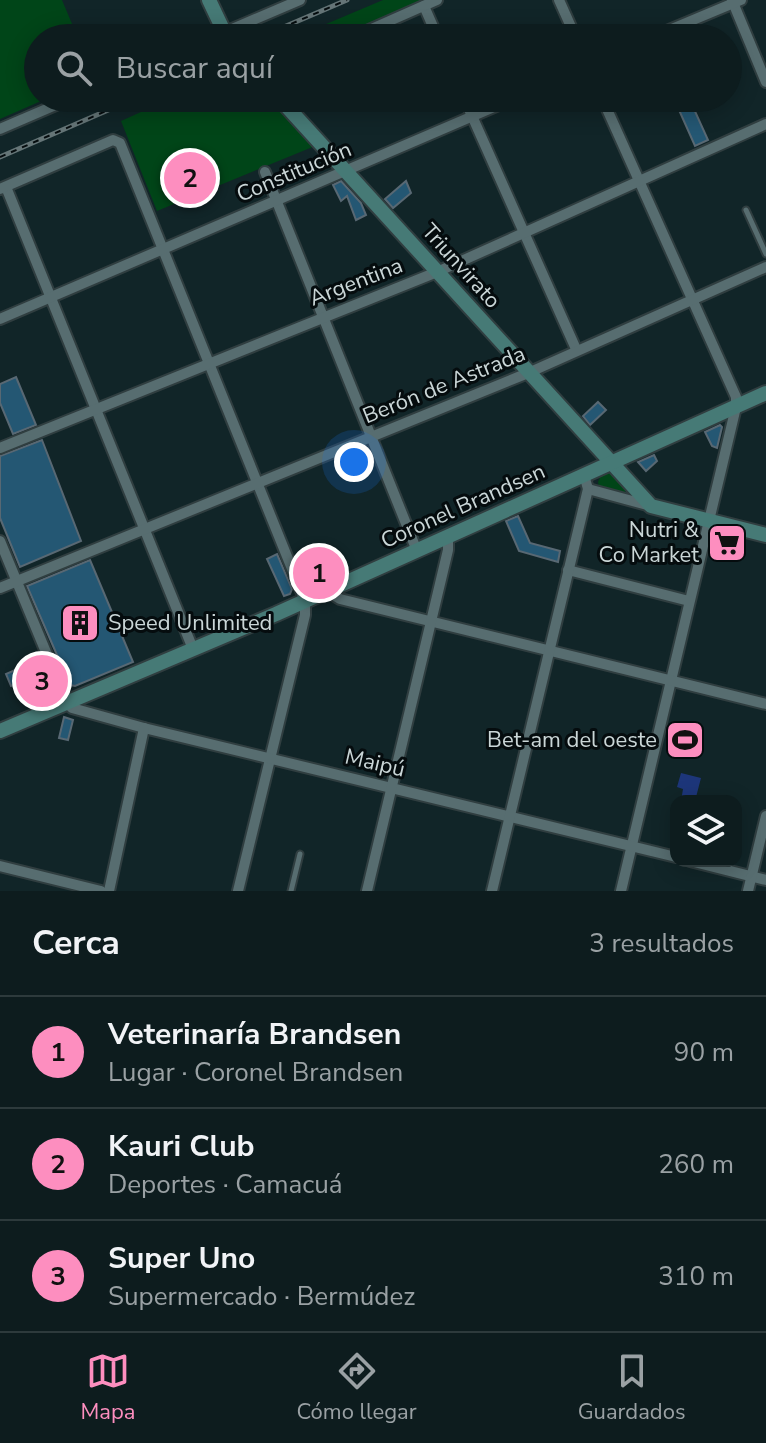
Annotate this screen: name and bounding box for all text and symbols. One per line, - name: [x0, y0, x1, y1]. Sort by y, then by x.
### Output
- search box: [24, 24, 742, 112]
- icon: search: [52, 46, 96, 90]
- text: Buscar aquí: [116, 48, 273, 89]
- street label: Constitución: [232, 134, 356, 210]
- pin: 2: [164, 148, 216, 208]
- street label: Triunvirato: [415, 217, 507, 315]
- street label: Argentina: [305, 250, 407, 314]
- street label: Berón de Astrada: [358, 339, 530, 431]
- your location: [334, 442, 374, 482]
- street label: Coronel Brandsen: [376, 456, 550, 556]
- place label: Nutri & Co Market: [599, 515, 700, 570]
- supermarket icon: Nutri & Co Market: [706, 522, 748, 564]
- pin: 1: [293, 543, 345, 603]
- building icon: Speed Unlimited: [59, 602, 101, 644]
- place label: Speed Unlimited: [108, 608, 272, 638]
- pin: 3: [16, 651, 68, 711]
- sports icon: Bet-am del oeste: [664, 719, 706, 761]
- place label: Bet-am del oeste: [487, 725, 657, 755]
- street label: Maipú: [342, 742, 408, 784]
- map controls: [670, 795, 742, 867]
- button: layers: [670, 795, 742, 867]
- text: Cerca: [32, 920, 120, 966]
- text: 3 resultados: [589, 926, 734, 961]
- text: Veterinaría Brandsen: [108, 1014, 401, 1055]
- text: 1: [50, 1035, 66, 1070]
- text: 90 m: [674, 1035, 734, 1070]
- text: Lugar · Coronel Brandsen: [108, 1055, 403, 1090]
- text: Kauri Club: [108, 1126, 255, 1167]
- text: 2: [50, 1147, 66, 1182]
- text: 260 m: [658, 1147, 734, 1182]
- text: Deportes · Camacuá: [108, 1167, 343, 1202]
- text: Super Uno: [108, 1238, 255, 1279]
- text: 3: [50, 1259, 66, 1294]
- text: 310 m: [658, 1259, 734, 1294]
- text: Supermercado · Bermúdez: [108, 1279, 415, 1314]
- tab: Mapa: [81, 1349, 135, 1427]
- tab: Cómo llegar: [297, 1349, 417, 1427]
- tab: Guardados: [578, 1349, 685, 1427]

